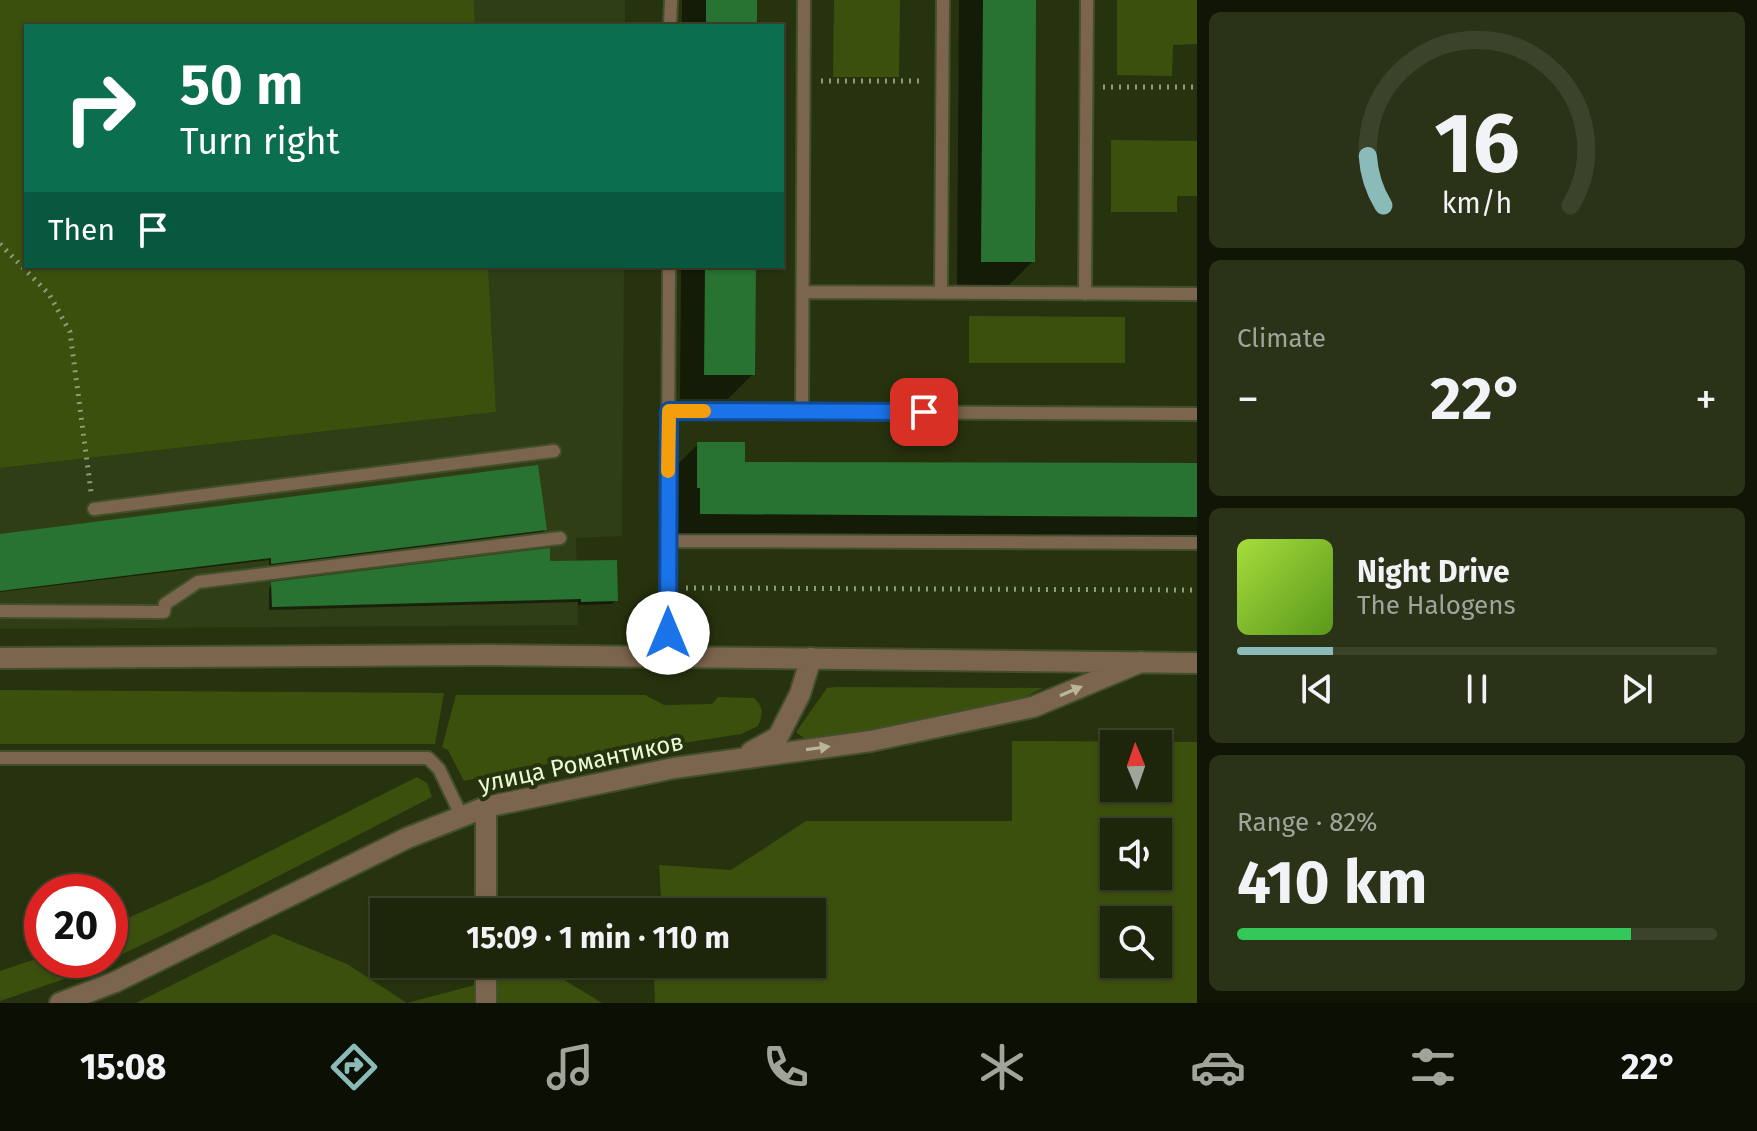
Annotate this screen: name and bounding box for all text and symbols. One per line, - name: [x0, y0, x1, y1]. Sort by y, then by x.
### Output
- text: 50 m: [180, 52, 303, 119]
- icon: right: [48, 56, 152, 160]
- text: 16: [1434, 93, 1520, 193]
- text: Turn right: [180, 120, 340, 164]
- text: km/h: [1442, 186, 1512, 221]
- icon: arrive: [131, 208, 175, 252]
- text: Then: [48, 212, 115, 248]
- text: Climate: [1237, 323, 1326, 354]
- text: 22°: [1430, 363, 1524, 435]
- text: −: [1237, 373, 1259, 426]
- text: +: [1695, 373, 1717, 426]
- pin: [890, 378, 958, 446]
- icon: arrive: [902, 390, 946, 434]
- text: Night Drive: [1357, 554, 1510, 590]
- text: The Halogens: [1357, 590, 1516, 621]
- position arrow: [626, 591, 710, 675]
- icon: previous: [1295, 667, 1339, 711]
- icon: pause: [1455, 667, 1499, 711]
- icon: next: [1615, 667, 1659, 711]
- one-way arrow: [1059, 685, 1082, 698]
- street label: улица Романтиков: [476, 728, 686, 798]
- north arrow: [1100, 730, 1172, 802]
- map controls: [1100, 730, 1172, 978]
- one-way arrow: [806, 741, 831, 754]
- text: Range · 82%: [1237, 807, 1378, 838]
- button: sound: [1100, 818, 1172, 890]
- text: 410 km: [1237, 847, 1428, 919]
- speed limit sign: 20: [24, 874, 128, 978]
- button: search: [1100, 906, 1172, 978]
- text: 15:09 · 1 min · 110 m: [466, 920, 730, 956]
- icon: directions: [326, 1039, 382, 1095]
- icon: music: [542, 1039, 598, 1095]
- icon: phone: [758, 1039, 814, 1095]
- icon: climate: [974, 1039, 1030, 1095]
- icon: car: [1190, 1039, 1246, 1095]
- icon: filters: [1405, 1039, 1461, 1095]
- text: 15:08: [80, 1045, 167, 1089]
- text: 22°: [1621, 1045, 1677, 1089]

